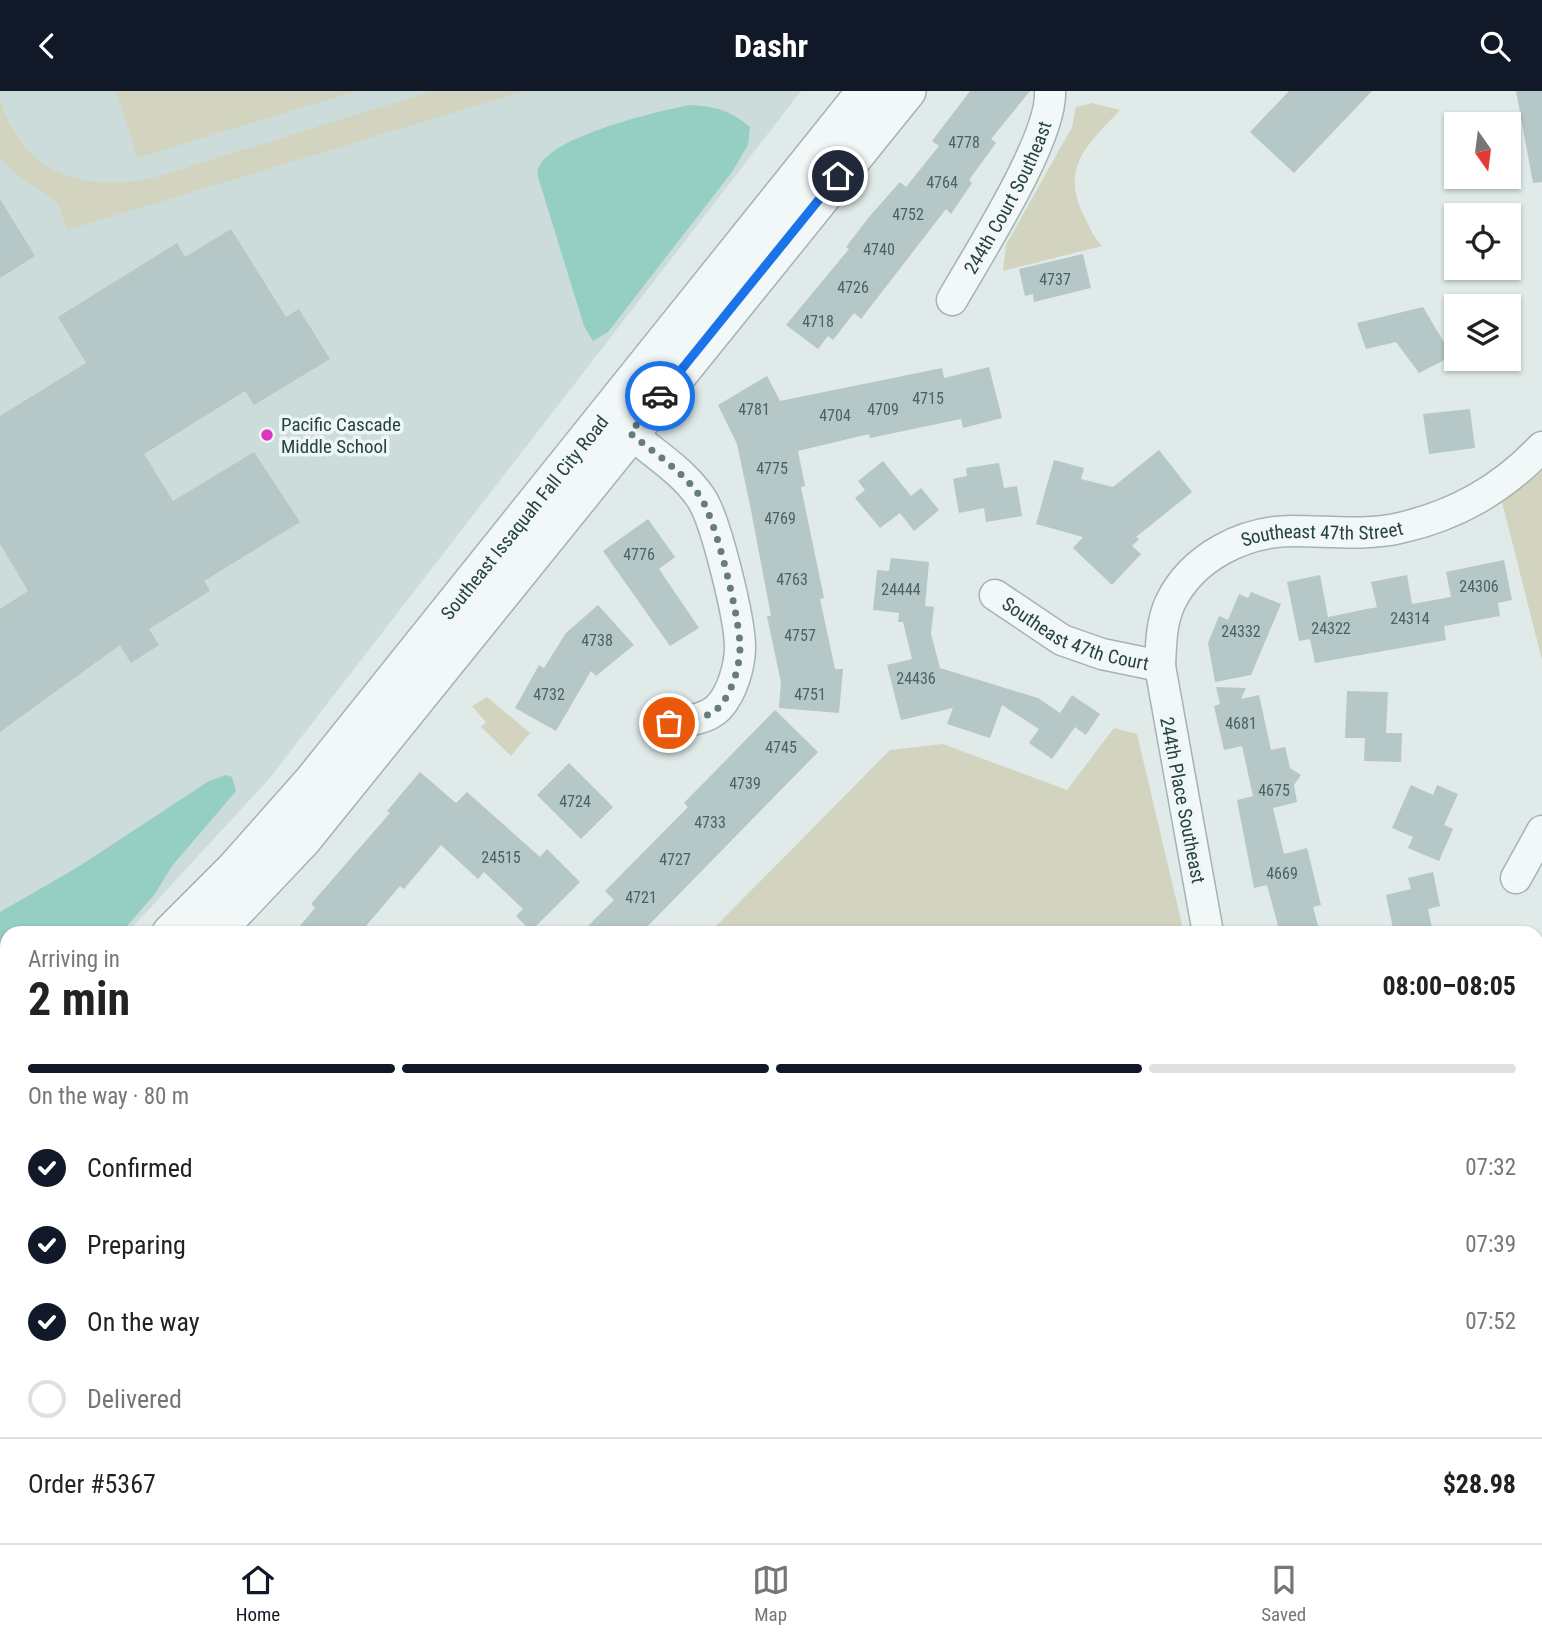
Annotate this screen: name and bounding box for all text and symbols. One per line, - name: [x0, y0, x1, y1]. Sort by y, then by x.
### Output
- icon: back: [28, 27, 66, 65]
- text: Dashr: [734, 27, 808, 65]
- icon: search: [1476, 27, 1514, 65]
- north arrow: [1444, 112, 1521, 189]
- map controls: [1444, 112, 1521, 371]
- street label: 244th Court Southeast: [959, 118, 1056, 278]
- house number: 4778: [948, 133, 980, 152]
- pin: [808, 146, 868, 206]
- icon: home: [819, 157, 857, 195]
- house number: 4764: [926, 173, 958, 192]
- button: locate: [1444, 203, 1521, 280]
- house number: 4752: [892, 205, 924, 224]
- house number: 4740: [863, 240, 895, 259]
- house number: 4737: [1039, 270, 1071, 289]
- house number: 4726: [837, 278, 869, 297]
- button: layers: [1444, 294, 1521, 371]
- house number: 4718: [802, 312, 834, 331]
- courier: [625, 361, 695, 431]
- icon: car: [641, 377, 679, 415]
- house number: 4715: [912, 389, 944, 408]
- house number: 4781: [738, 400, 770, 419]
- house number: 4709: [867, 400, 899, 419]
- house number: 4704: [819, 406, 851, 425]
- street label: Southeast Issaquah Fall City Road: [436, 411, 613, 624]
- place label: Pacific Cascade Middle School: [281, 413, 401, 458]
- marker: Pacific Cascade Middle School: [259, 427, 275, 443]
- house number: 4775: [756, 459, 788, 478]
- house number: 4769: [764, 509, 796, 528]
- street label: Southeast 47th Street: [1238, 517, 1405, 552]
- house number: 4776: [623, 545, 655, 564]
- house number: 4763: [776, 570, 808, 589]
- house number: 24306: [1459, 577, 1499, 596]
- house number: 24444: [881, 580, 921, 599]
- street label: Southeast 47th Court: [998, 592, 1151, 675]
- house number: 24314: [1390, 609, 1430, 628]
- house number: 24322: [1311, 619, 1351, 638]
- house number: 24332: [1221, 622, 1261, 641]
- house number: 4757: [784, 626, 816, 645]
- house number: 4738: [581, 631, 613, 650]
- house number: 24436: [896, 669, 936, 688]
- house number: 4732: [533, 685, 565, 704]
- house number: 4751: [794, 685, 826, 704]
- pin: [639, 693, 699, 753]
- icon: bag: [650, 704, 688, 742]
- house number: 4681: [1225, 714, 1257, 733]
- street label: 244th Place Southeast: [1155, 715, 1210, 885]
- house number: 4745: [765, 738, 797, 757]
- house number: 4739: [729, 774, 761, 793]
- house number: 4675: [1258, 781, 1290, 800]
- house number: 4724: [559, 792, 591, 811]
- house number: 4733: [694, 813, 726, 832]
- house number: 24515: [481, 848, 521, 867]
- house number: 4727: [659, 850, 691, 869]
- house number: 4669: [1266, 864, 1298, 883]
- house number: 4721: [625, 888, 657, 907]
- text: Arriving in: [28, 946, 120, 973]
- text: 08:00–08:05: [1382, 971, 1516, 1001]
- text: 2 min: [28, 972, 130, 1026]
- text: On the way · 80 m: [28, 1083, 189, 1110]
- icon: check: [28, 1149, 66, 1187]
- text: Confirmed: [87, 1153, 193, 1183]
- text: 07:32: [1465, 1154, 1516, 1181]
- icon: check: [28, 1226, 66, 1264]
- text: Preparing: [87, 1230, 186, 1260]
- text: 07:39: [1465, 1231, 1516, 1258]
- icon: check: [28, 1303, 66, 1341]
- text: On the way: [87, 1307, 200, 1337]
- text: 07:52: [1465, 1308, 1516, 1335]
- text: Delivered: [87, 1384, 182, 1414]
- text: Order #5367: [28, 1469, 156, 1499]
- text: $28.98: [1443, 1469, 1516, 1499]
- tab: Home: [236, 1561, 280, 1626]
- tab: Map: [752, 1561, 790, 1626]
- tab: Saved: [1261, 1561, 1306, 1626]

